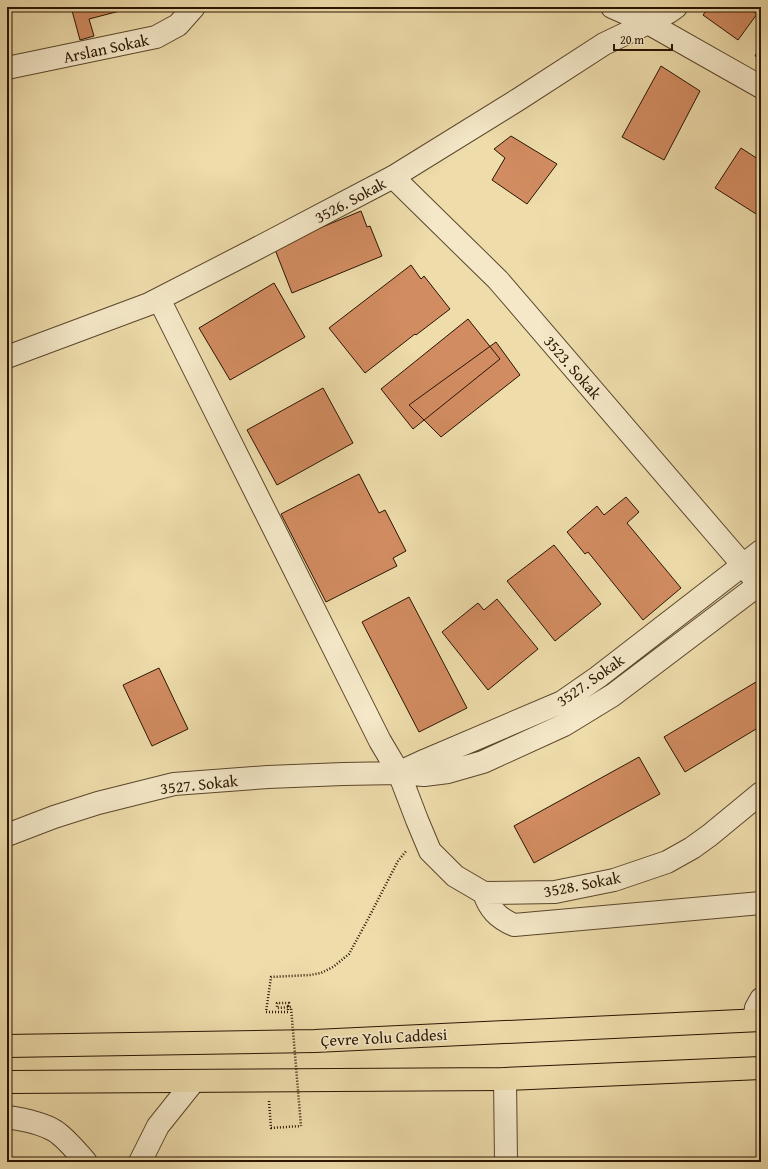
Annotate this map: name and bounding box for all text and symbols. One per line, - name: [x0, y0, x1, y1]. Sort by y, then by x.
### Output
- scale bar: [614, 26, 672, 52]
- street label: Arslan Sokak: [61, 27, 152, 69]
- text: 20 m: [620, 31, 644, 48]
- street label: 3526. Sokak: [310, 171, 391, 229]
- street label: 3523. Sokak: [538, 330, 608, 405]
- street label: 3527. Sokak: [551, 647, 630, 712]
- street label: 3527. Sokak: [159, 768, 240, 800]
- street label: 3528. Sokak: [541, 865, 623, 903]
- street label: Çevre Yolu Caddesi: [320, 1022, 448, 1052]

